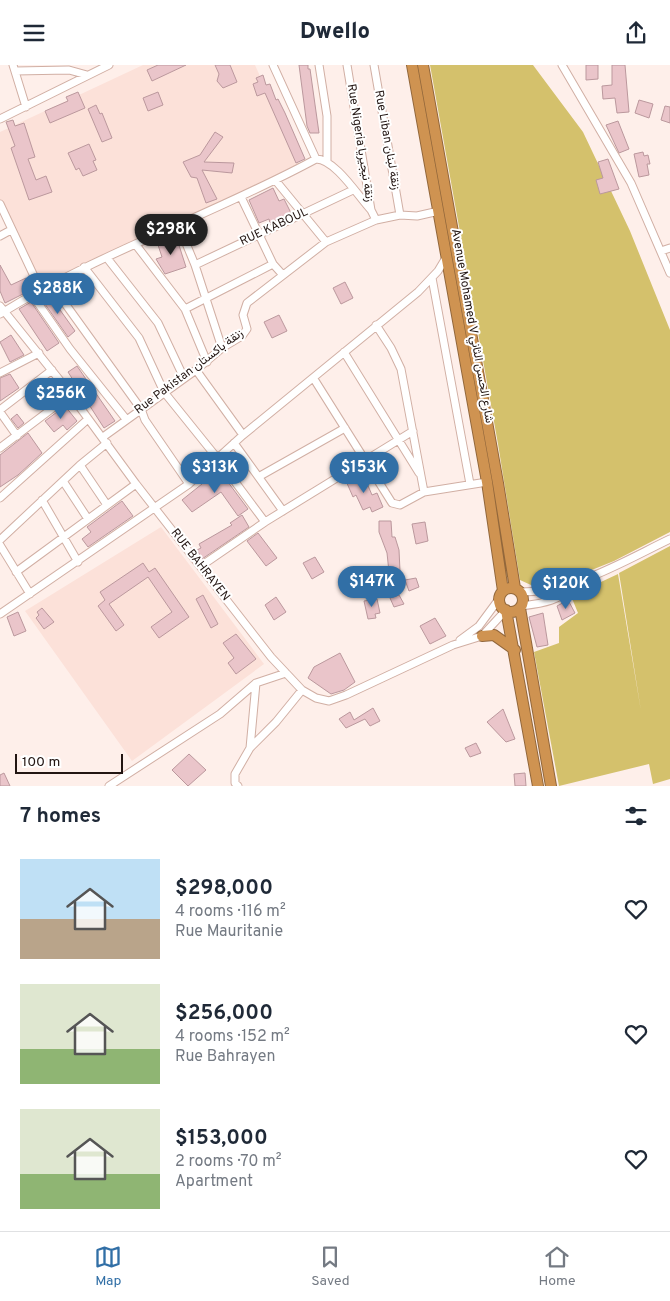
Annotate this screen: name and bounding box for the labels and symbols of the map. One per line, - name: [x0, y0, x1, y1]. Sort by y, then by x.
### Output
- street label: Rue Nigeria زنقة نيجيريا: [343, 83, 377, 203]
- street label: Rue Liban زنقة لبنان: [370, 89, 404, 191]
- street label: RUE KABOUL: [237, 204, 311, 250]
- pin: $298K: [136, 213, 206, 256]
- street label: Avenue Mohamed V شارع الحسن الثاني: [446, 228, 497, 425]
- pin: $288K: [23, 273, 93, 315]
- street label: Rue Pakistan زنقة باكستان: [131, 326, 247, 418]
- pin: $256K: [26, 377, 96, 420]
- pin: $313K: [180, 451, 250, 494]
- pin: $153K: [329, 451, 399, 494]
- street label: RUE BAHRAYEN: [167, 526, 233, 604]
- pin: $147K: [337, 565, 407, 608]
- pin: $120K: [531, 567, 601, 610]
- scale bar: [15, 751, 122, 774]

